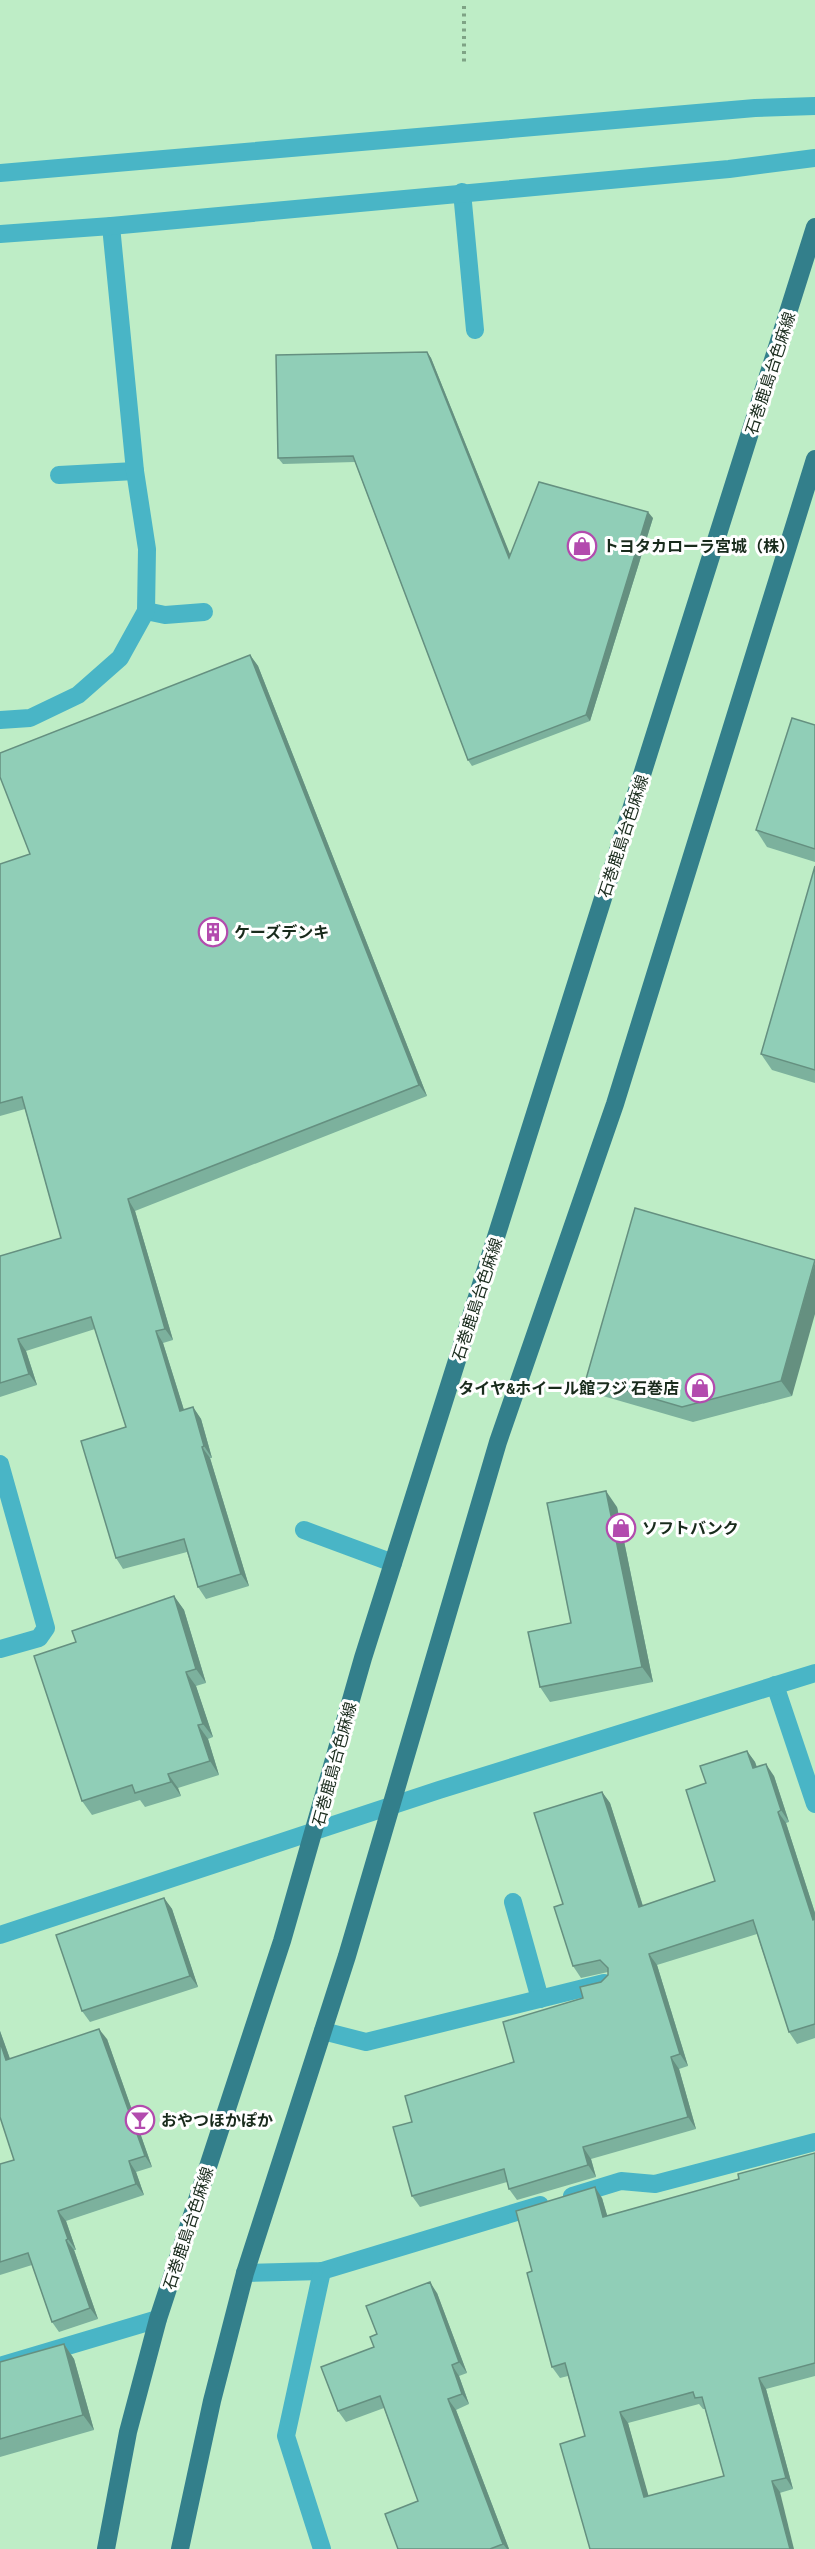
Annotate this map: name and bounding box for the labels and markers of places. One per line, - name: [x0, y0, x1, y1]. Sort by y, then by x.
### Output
- shop icon: トヨタカローラ宮城（株）: [566, 530, 598, 562]
- place label: トヨタカローラ宮城（株）: [603, 535, 795, 557]
- building icon: ケーズデンキ: [197, 916, 229, 948]
- place label: ケーズデンキ: [234, 921, 329, 943]
- shop icon: タイヤ&ホイール館フジ 石巻店: [684, 1372, 716, 1404]
- place label: タイヤ&ホイール館フジ 石巻店: [458, 1377, 679, 1399]
- shop icon: ソフトバンク: [605, 1512, 637, 1544]
- place label: ソフトバンク: [642, 1517, 739, 1539]
- bar icon: おやつほかぽか: [124, 2104, 156, 2136]
- place label: おやつほかぽか: [161, 2109, 273, 2131]

